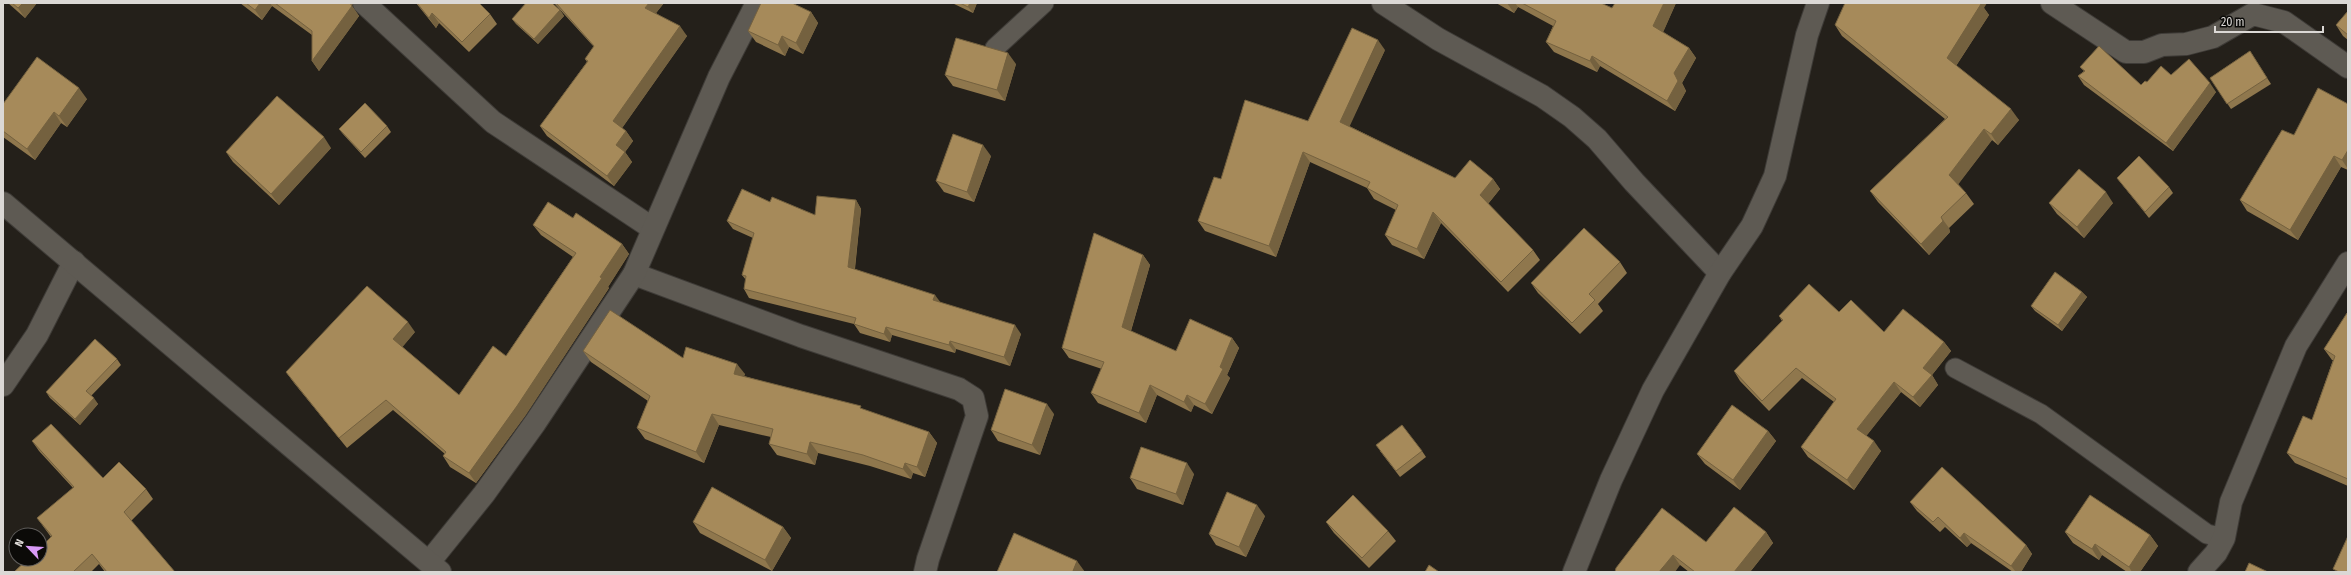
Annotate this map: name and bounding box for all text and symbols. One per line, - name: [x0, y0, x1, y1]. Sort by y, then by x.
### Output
- scale bar: [2215, 8, 2323, 34]
- text: 20 m: [2221, 15, 2245, 29]
- north arrow: [8, 527, 48, 567]
- text: N: [12, 537, 27, 549]

